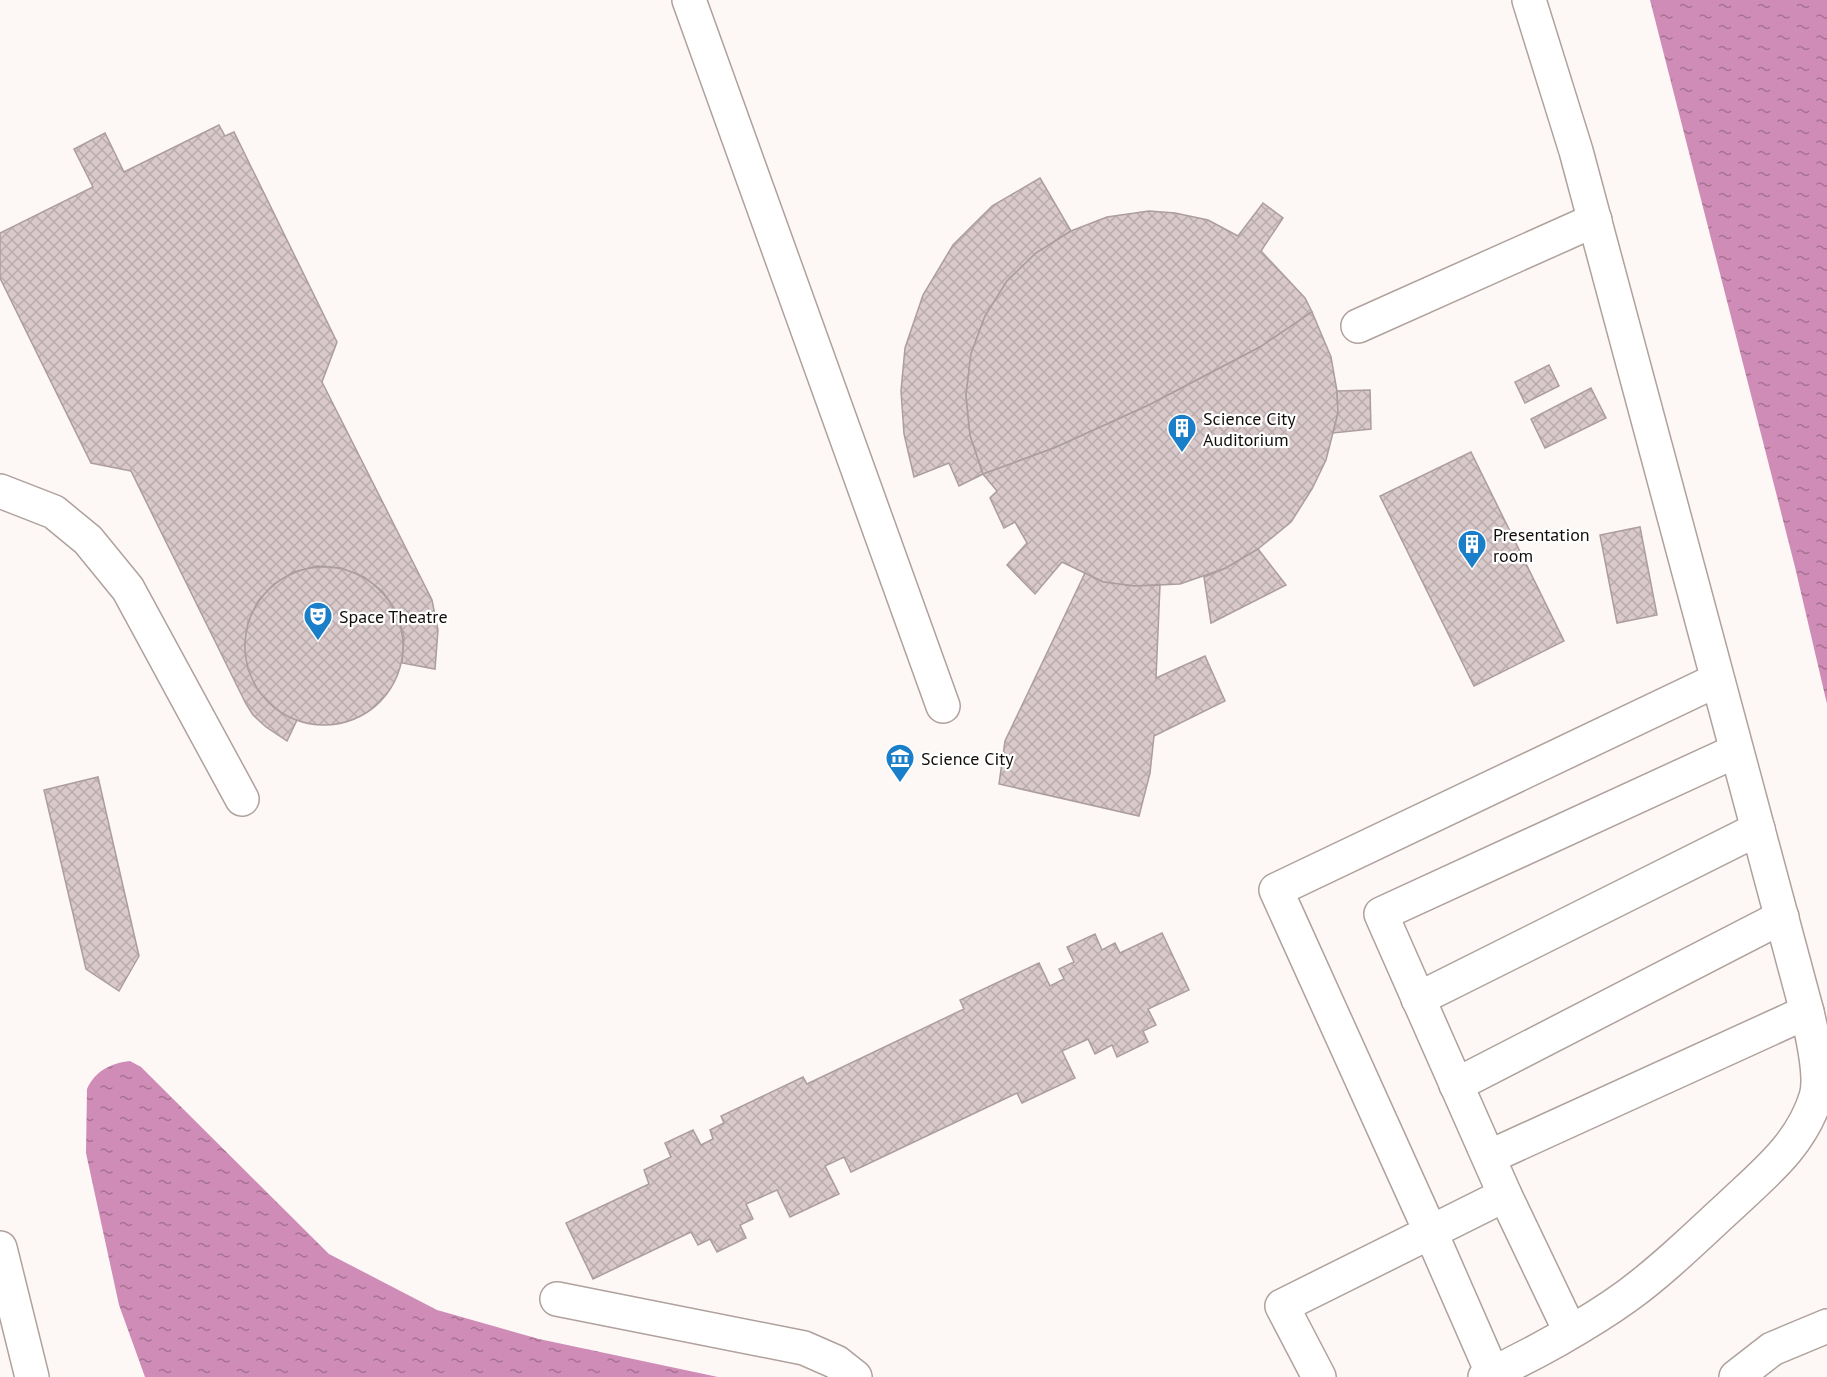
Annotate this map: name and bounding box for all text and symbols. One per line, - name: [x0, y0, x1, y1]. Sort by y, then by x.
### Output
- place label: Science City Auditorium: [1203, 407, 1296, 451]
- building icon: Science City Auditorium: [1166, 412, 1198, 454]
- place label: Presentation room: [1493, 523, 1590, 567]
- building icon: Presentation room: [1456, 528, 1488, 570]
- theatre icon: Space Theatre: [302, 600, 334, 642]
- place label: Space Theatre: [339, 605, 448, 628]
- museum icon: Science City: [884, 742, 916, 784]
- place label: Science City: [921, 747, 1014, 770]

